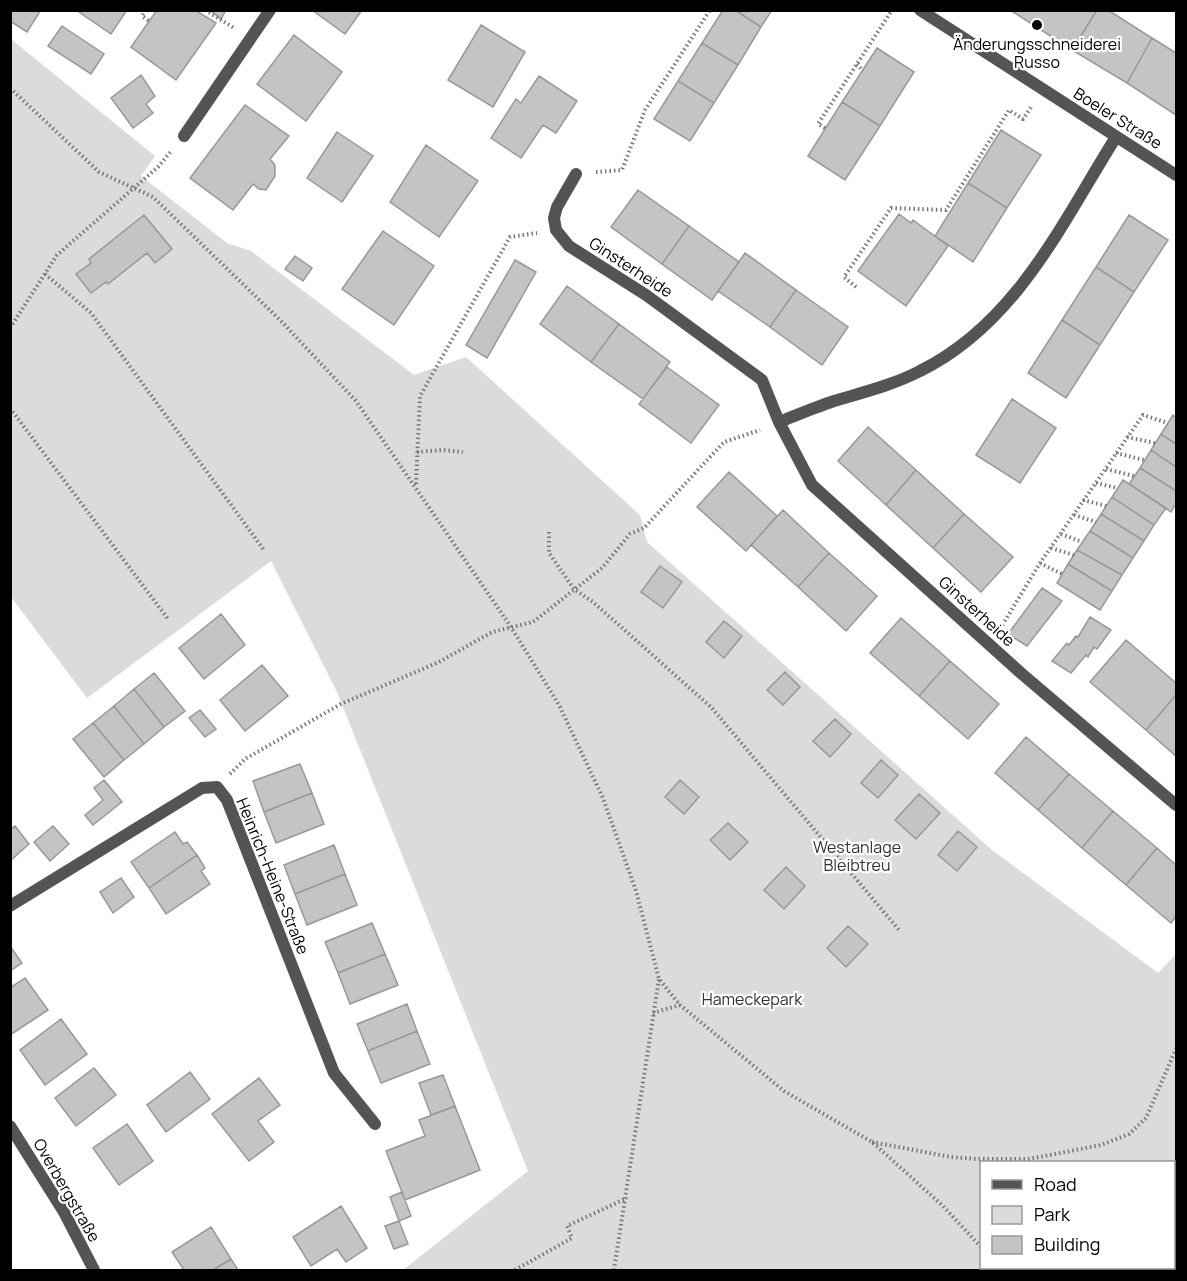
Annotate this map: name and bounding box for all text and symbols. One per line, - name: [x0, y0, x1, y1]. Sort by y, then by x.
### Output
- marker: Änderungsschneiderei Russo: [1030, 18, 1044, 32]
- place label: Änderungsschneiderei Russo: [953, 33, 1121, 73]
- street label: Boeler Straße: [1070, 82, 1166, 154]
- street label: Ginsterheide: [585, 232, 677, 302]
- street label: Ginsterheide: [934, 571, 1020, 651]
- street label: Heinrich-Heine-Straße: [231, 794, 315, 958]
- park label: Westanlage Bleibtreu: [813, 836, 901, 876]
- park label: Hameckepark: [702, 988, 803, 1010]
- street label: Overbergstraße: [28, 1134, 106, 1246]
- legend: [980, 1161, 1175, 1269]
- text: Road: [1034, 1172, 1077, 1196]
- text: Park: [1034, 1202, 1071, 1226]
- text: Building: [1034, 1232, 1100, 1256]

